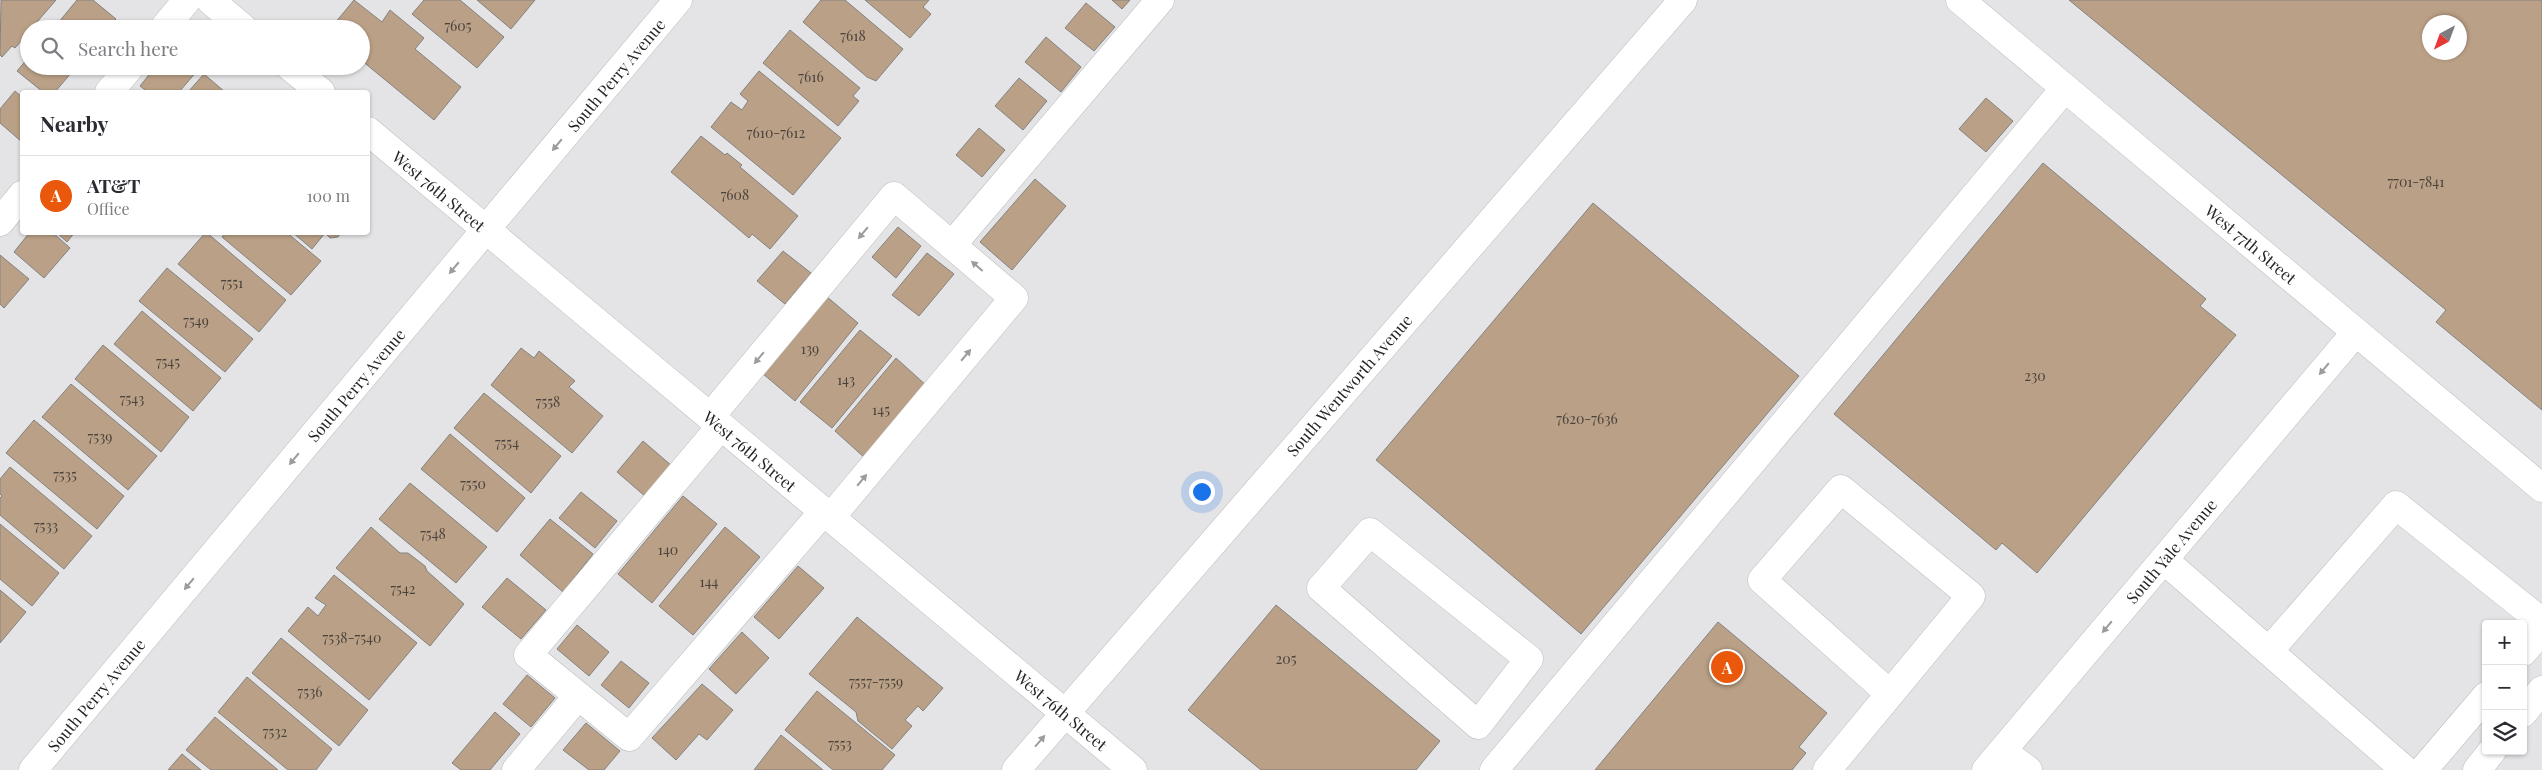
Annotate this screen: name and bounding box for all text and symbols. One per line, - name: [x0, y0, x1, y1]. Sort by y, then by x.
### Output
- street label: South Perry Avenue: [563, 14, 669, 136]
- north arrow: [2422, 15, 2467, 60]
- house number: 7605: [444, 16, 472, 35]
- search box: [20, 20, 370, 75]
- house number: 7618: [840, 26, 866, 45]
- icon: search: [38, 34, 66, 62]
- text: Search here: [78, 35, 178, 61]
- house number: 7616: [798, 67, 824, 86]
- text: Nearby: [40, 109, 109, 137]
- house number: 7610-7612: [747, 123, 805, 142]
- one-way arrow: [552, 138, 563, 151]
- street label: West 76th Street: [388, 145, 490, 236]
- text: AT&T: [87, 172, 141, 198]
- house number: 7701-7841: [2388, 172, 2444, 191]
- text: A: [51, 185, 61, 206]
- text: 100 m: [307, 185, 350, 206]
- house number: 7608: [721, 185, 749, 204]
- text: Office: [87, 198, 130, 219]
- street label: West 77th Street: [2200, 199, 2301, 289]
- one-way arrow: [857, 226, 868, 239]
- one-way arrow: [971, 260, 984, 271]
- one-way arrow: [449, 261, 460, 274]
- house number: 7551: [221, 273, 243, 292]
- street label: South Wentworth Avenue: [1282, 310, 1416, 460]
- house number: 7549: [183, 311, 209, 330]
- street label: South Perry Avenue: [303, 324, 409, 446]
- house number: 139: [801, 339, 819, 358]
- one-way arrow: [961, 349, 972, 362]
- house number: 7545: [156, 352, 180, 371]
- one-way arrow: [754, 352, 765, 364]
- one-way arrow: [2319, 363, 2330, 375]
- house number: 230: [2024, 366, 2046, 385]
- house number: 143: [837, 370, 855, 389]
- house number: 7543: [120, 389, 144, 408]
- house number: 7558: [536, 392, 560, 411]
- house number: 145: [872, 400, 890, 419]
- street label: West 76th Street: [699, 405, 801, 496]
- house number: 7620-7636: [1556, 409, 1618, 428]
- house number: 7539: [88, 427, 112, 446]
- house number: 7554: [495, 433, 519, 452]
- one-way arrow: [288, 453, 299, 466]
- house number: 7535: [53, 465, 77, 484]
- house number: 7550: [460, 474, 486, 493]
- one-way arrow: [857, 474, 868, 487]
- your location: [1189, 479, 1215, 505]
- street label: South Yale Avenue: [2121, 494, 2221, 608]
- house number: 7533: [34, 516, 58, 535]
- house number: 7548: [420, 524, 446, 543]
- house number: 140: [658, 540, 678, 559]
- house number: 144: [699, 572, 719, 591]
- one-way arrow: [184, 577, 195, 590]
- house number: 7542: [390, 579, 416, 598]
- one-way arrow: [2101, 620, 2112, 633]
- map controls: [2482, 620, 2527, 755]
- button: +: [2482, 620, 2527, 665]
- house number: 7538-7540: [323, 628, 381, 647]
- street label: South Perry Avenue: [43, 634, 149, 756]
- pin: A: [1711, 648, 1743, 686]
- house number: 205: [1276, 649, 1297, 668]
- street label: West 76th Street: [1010, 664, 1112, 755]
- button: −: [2482, 665, 2527, 710]
- house number: 7557-7559: [849, 672, 903, 691]
- house number: 7536: [297, 682, 323, 701]
- button: layers: [2482, 710, 2527, 755]
- house number: 7532: [263, 722, 288, 741]
- house number: 7553: [828, 734, 852, 753]
- one-way arrow: [1034, 736, 1046, 748]

